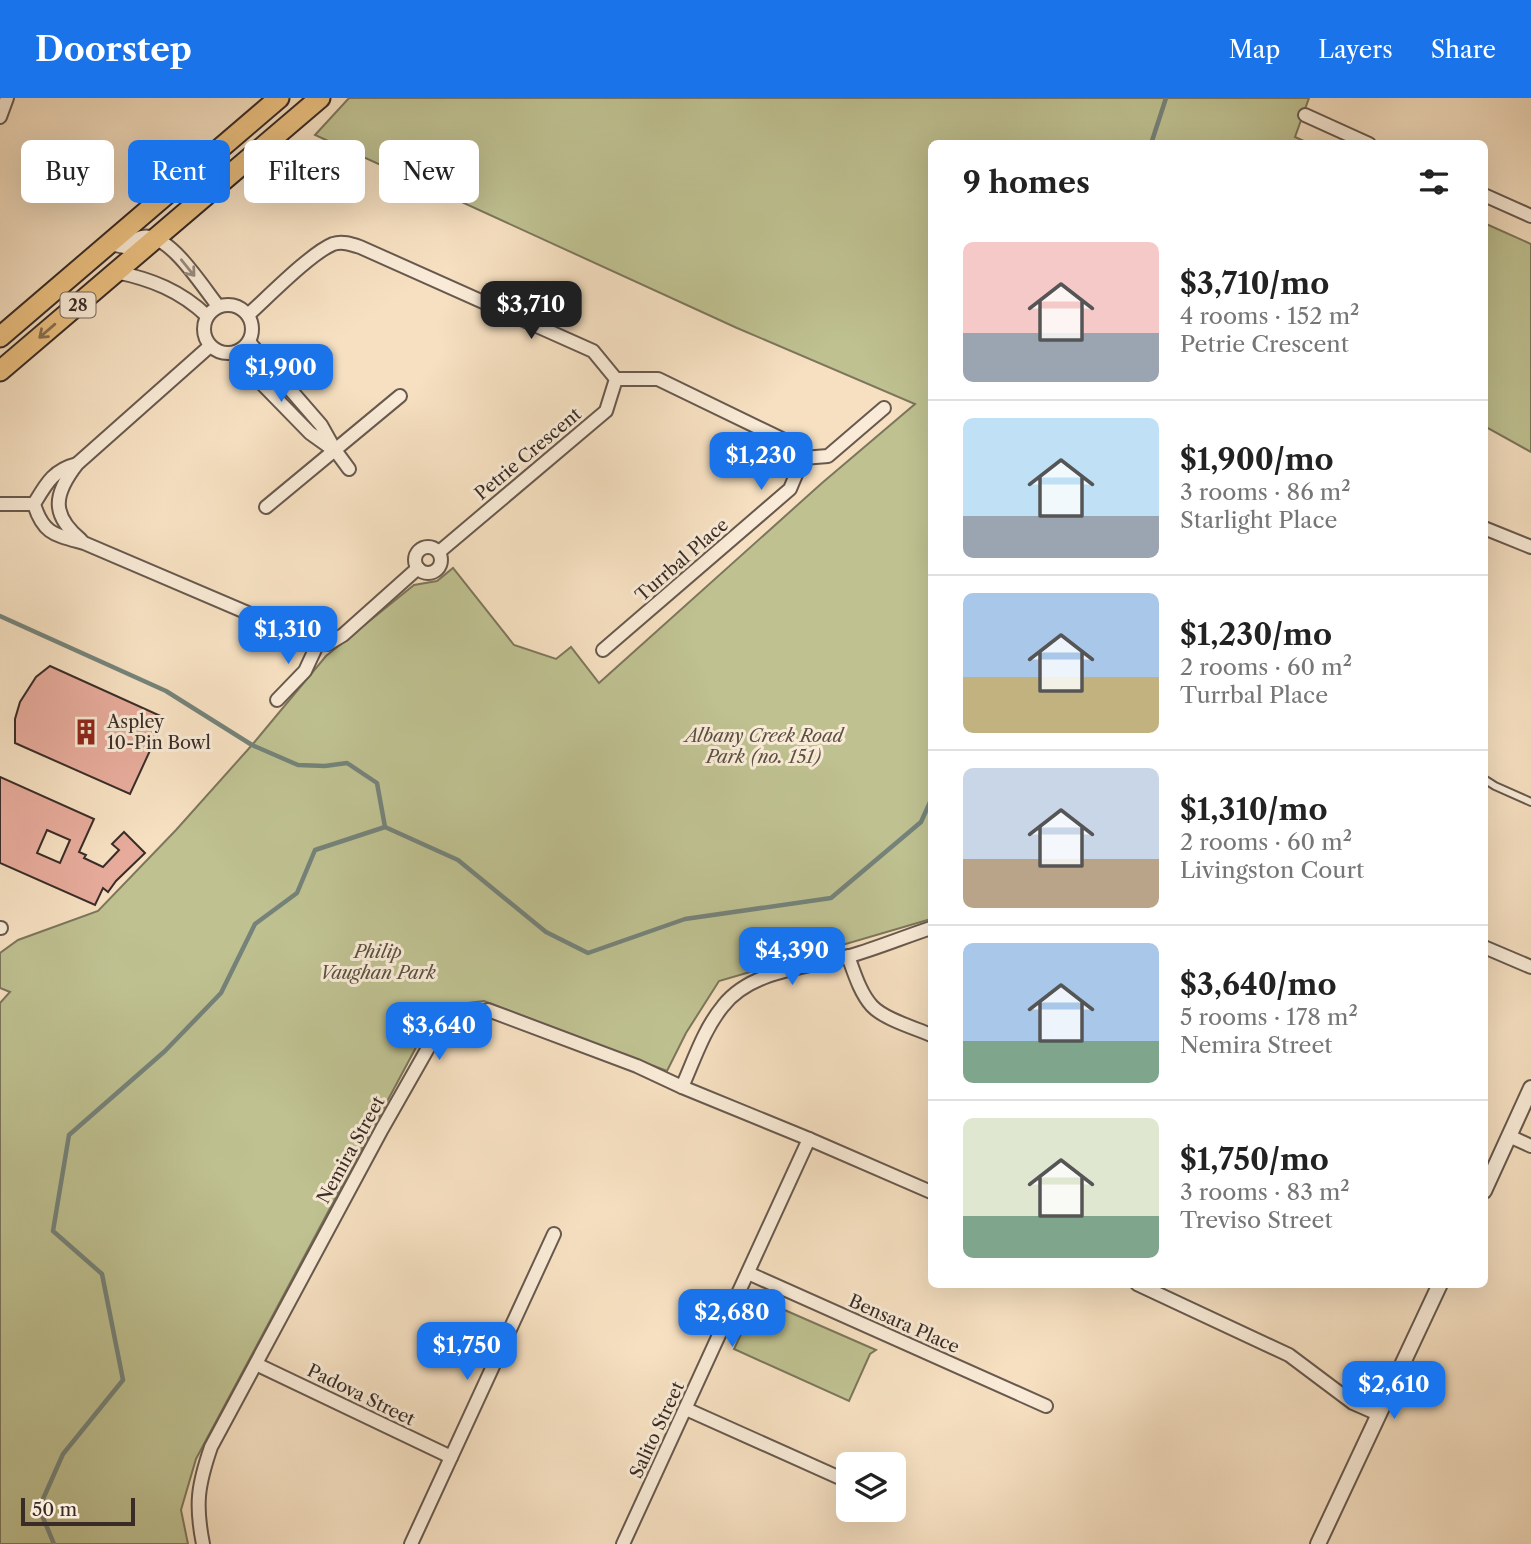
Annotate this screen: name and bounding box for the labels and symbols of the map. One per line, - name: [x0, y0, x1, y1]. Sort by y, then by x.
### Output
- one-way arrow: [180, 259, 195, 277]
- pin: $3,710: [474, 282, 588, 341]
- road number: 28: [60, 293, 96, 318]
- one-way arrow: [39, 323, 57, 339]
- pin: $1,900: [224, 344, 338, 404]
- street label: Petrie Crescent: [470, 403, 586, 505]
- pin: $1,230: [704, 432, 818, 492]
- street label: Turrbal Place: [631, 514, 733, 606]
- pin: $1,310: [231, 606, 345, 666]
- place label: Aspley 10-Pin Bowl: [106, 711, 211, 754]
- building icon: Aspley 10-Pin Bowl: [71, 717, 101, 747]
- park label: Albany Creek Road Park (no. 151): [682, 725, 845, 768]
- pin: $4,390: [735, 928, 849, 987]
- park label: Philip Vaughan Park: [320, 941, 437, 984]
- pin: $3,640: [382, 1002, 496, 1062]
- street label: Nemira Street: [312, 1092, 390, 1208]
- pin: $2,680: [675, 1290, 789, 1349]
- street label: Bensara Place: [845, 1290, 963, 1358]
- pin: $1,750: [410, 1322, 524, 1382]
- street label: Padova Street: [304, 1359, 419, 1431]
- pin: $2,610: [1337, 1362, 1451, 1421]
- street label: Salito Street: [625, 1378, 689, 1482]
- scale bar: [21, 1495, 135, 1527]

